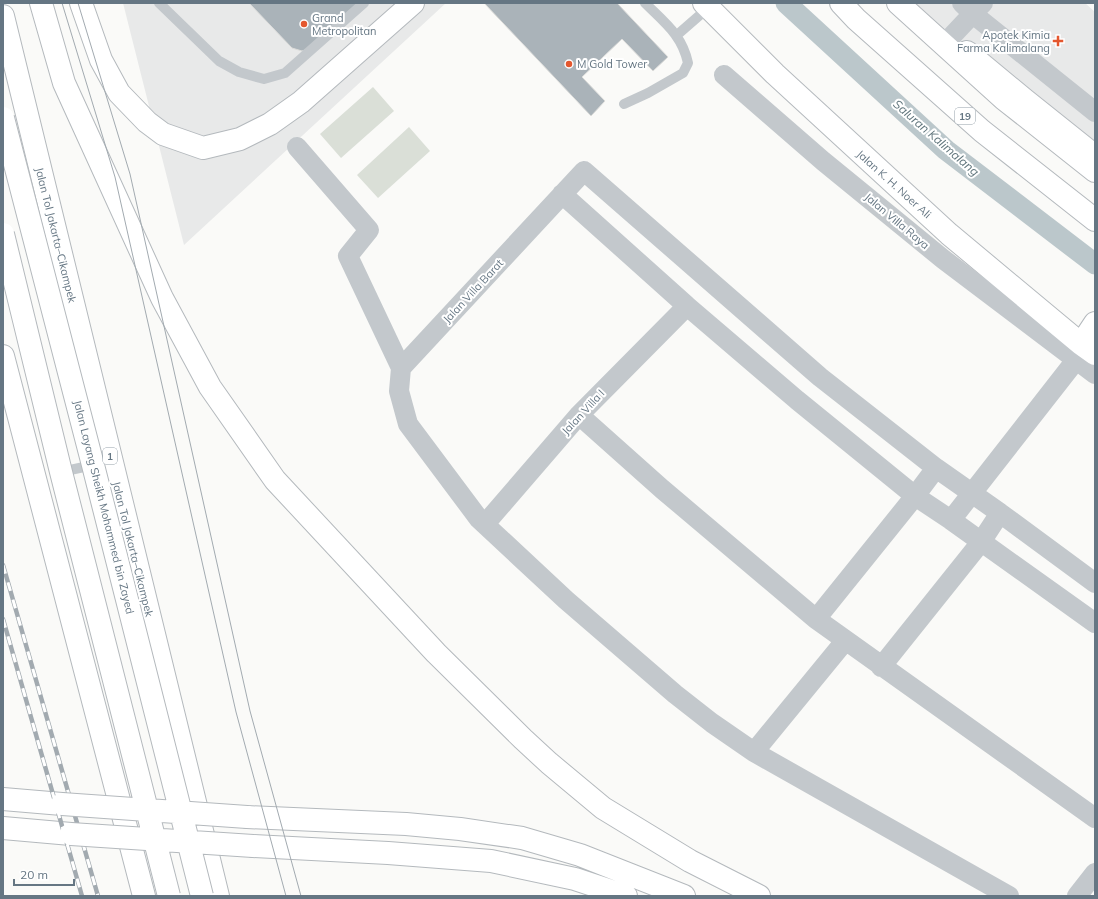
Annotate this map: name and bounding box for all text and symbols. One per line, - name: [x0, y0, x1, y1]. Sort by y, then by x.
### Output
- place label: Grand Metropolitan: [312, 11, 376, 38]
- marker: Grand Metropolitan: [299, 19, 309, 29]
- place label: Apotek Kimia Farma Kalimalang: [957, 28, 1050, 55]
- marker: Apotek Kimia Farma Kalimalang: [1053, 36, 1063, 46]
- place label: M Gold Tower: [577, 57, 647, 71]
- marker: M Gold Tower: [564, 59, 574, 69]
- water label: Saluran Kalimalang: [890, 96, 982, 179]
- road number: 19: [955, 108, 975, 124]
- street label: Jalan K. H. Noer Ali: [854, 147, 934, 221]
- street label: Jalan Tol Jakarta–Cikampek: [32, 166, 80, 305]
- street label: Jalan Villa Raya: [862, 190, 932, 252]
- street label: Jalan Villa Barat: [440, 256, 506, 326]
- street label: Jalan Villa I: [559, 387, 607, 437]
- street label: Jalan Layang Sheikh Mohammed bin Zayed: [71, 399, 137, 615]
- road number: 1: [103, 448, 117, 464]
- street label: Jalan Tol Jakarta–Cikampek: [109, 480, 157, 619]
- scale bar: [14, 861, 74, 887]
- text: 20 m: [20, 867, 48, 882]

